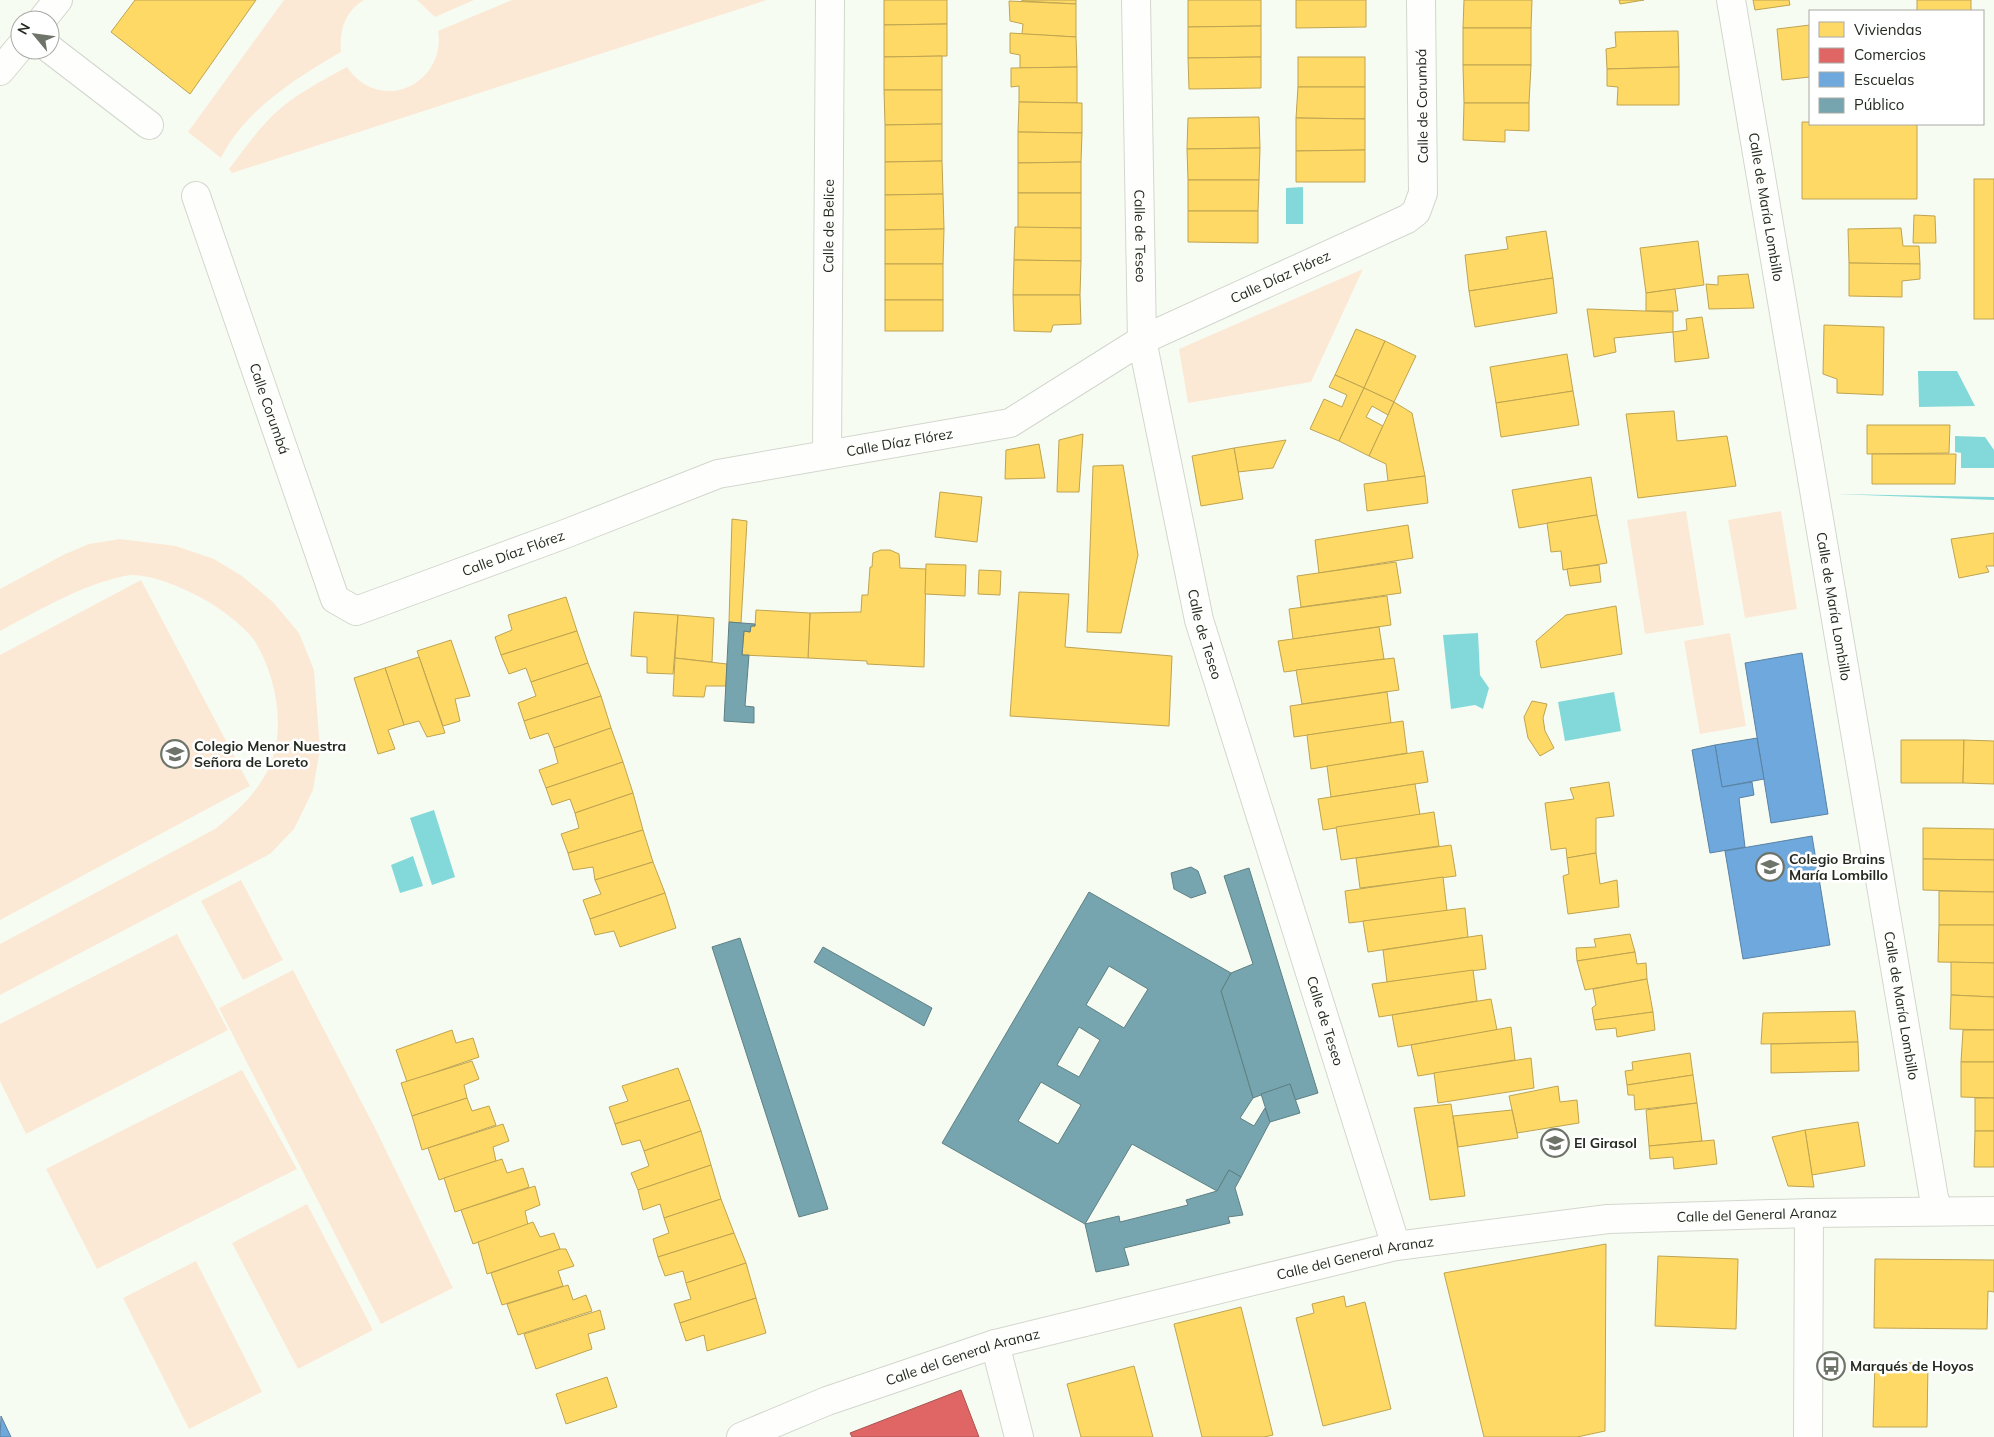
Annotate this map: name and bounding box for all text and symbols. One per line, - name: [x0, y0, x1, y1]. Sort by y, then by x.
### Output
- north arrow: [10, 10, 60, 60]
- legend: [1809, 10, 1984, 125]
- text: N: [13, 20, 34, 38]
- text: Viviendas: [1854, 20, 1922, 39]
- text: Comercios: [1854, 45, 1926, 64]
- street label: Calle de Corumbá: [1412, 49, 1432, 163]
- text: Escuelas: [1854, 70, 1914, 89]
- text: Público: [1854, 95, 1904, 114]
- street label: Calle de María Lombillo: [1745, 131, 1788, 283]
- street label: Calle de Belice: [819, 179, 838, 273]
- street label: Calle de Teseo: [1130, 189, 1150, 283]
- street label: Calle Díaz Flórez: [1227, 246, 1333, 307]
- street label: Calle Corumbá: [245, 361, 293, 457]
- street label: Calle Díaz Flórez: [845, 424, 954, 460]
- street label: Calle Díaz Flórez: [459, 526, 567, 580]
- street label: Calle de María Lombillo: [1812, 531, 1855, 682]
- street label: Calle de Teseo: [1184, 588, 1226, 682]
- place label: Colegio Menor Nuestra Señora de Loreto: [194, 737, 346, 771]
- school or university icon: Colegio Menor Nuestra Señora de Loreto: [160, 739, 190, 769]
- place label: Colegio Brains María Lombillo: [1789, 850, 1888, 884]
- school or university icon: Colegio Brains María Lombillo: [1755, 852, 1785, 882]
- street label: Calle de María Lombillo: [1880, 930, 1923, 1081]
- street label: Calle de Teseo: [1303, 974, 1348, 1068]
- school or university icon: El Girasol: [1540, 1128, 1570, 1158]
- place label: El Girasol: [1574, 1134, 1637, 1152]
- street label: Calle del General Aranaz: [1676, 1204, 1837, 1226]
- street label: Calle del General Aranaz: [1275, 1232, 1435, 1284]
- street label: Calle del General Aranaz: [883, 1324, 1041, 1389]
- bus stop icon: Marqués de Hoyos: [1816, 1351, 1846, 1381]
- place label: Marqués de Hoyos: [1850, 1357, 1974, 1375]

